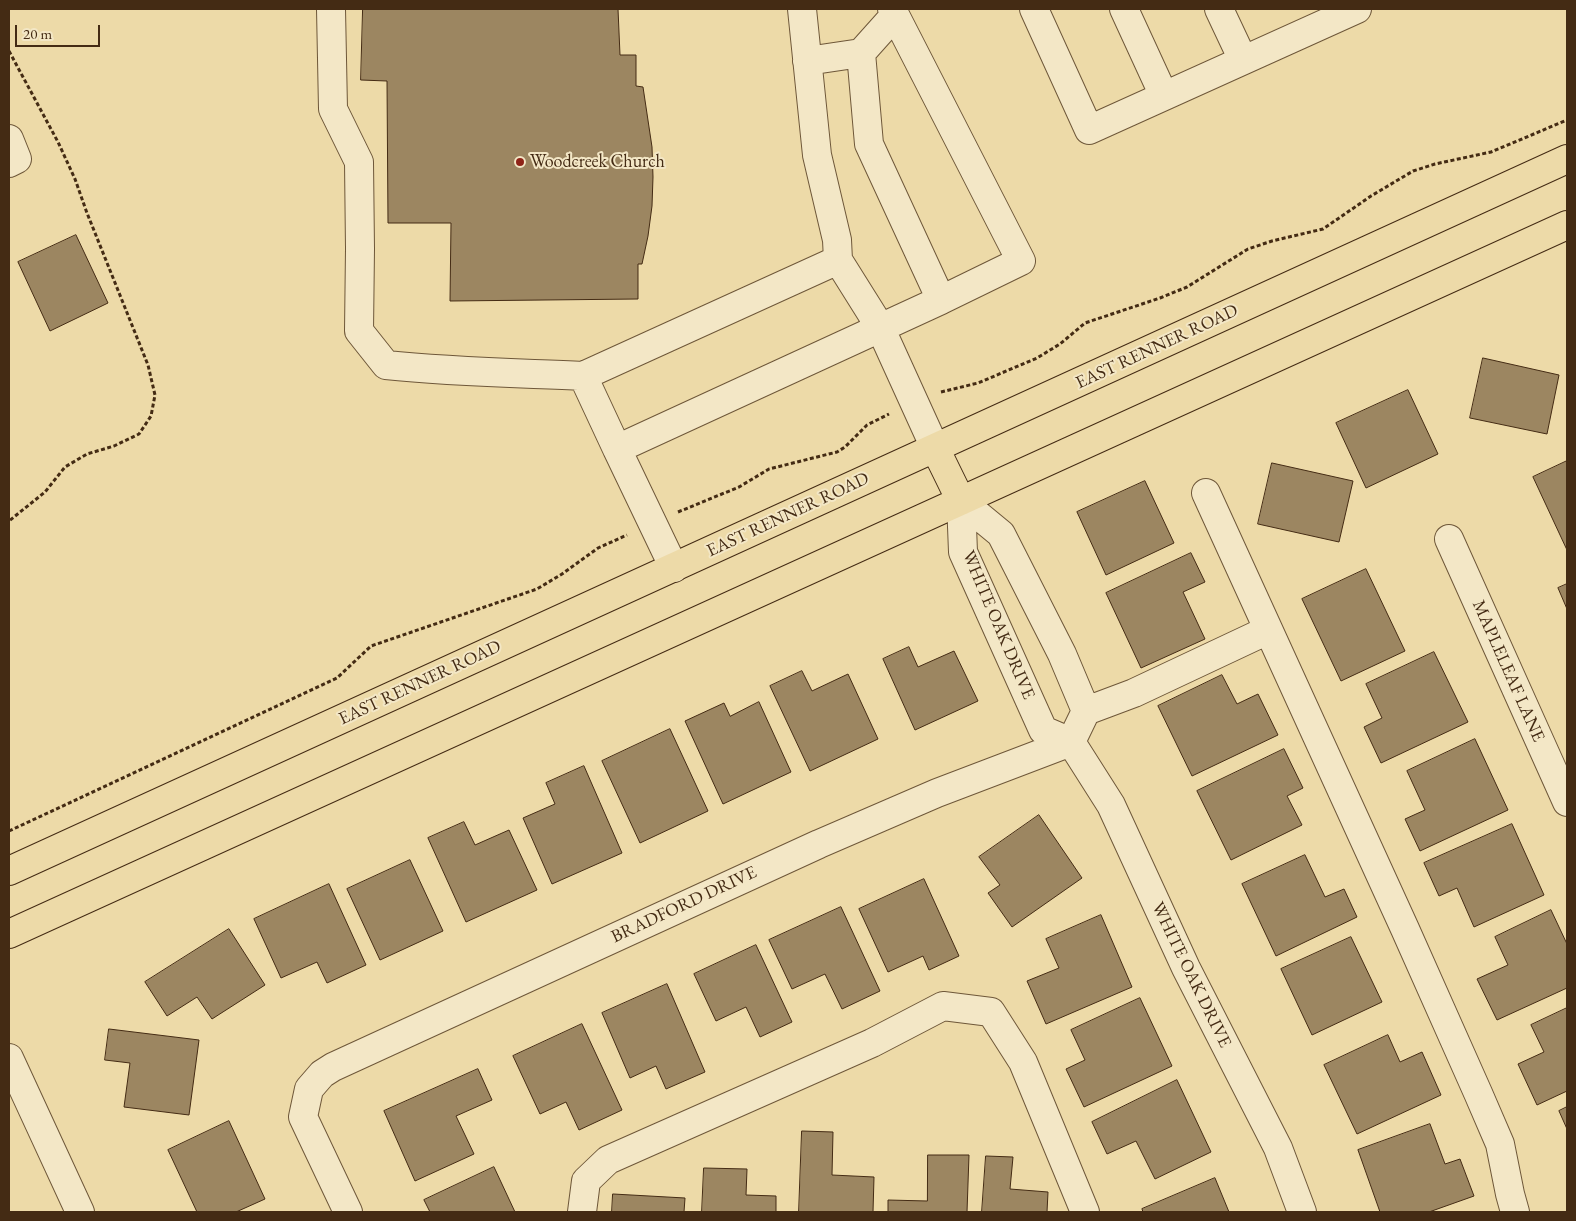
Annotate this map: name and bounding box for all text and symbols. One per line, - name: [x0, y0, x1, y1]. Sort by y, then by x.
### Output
- scale bar: [18, 15, 102, 47]
- text: 20 m: [23, 24, 52, 43]
- place label: Woodcreek Church: [530, 151, 665, 173]
- marker: Woodcreek Church: [514, 156, 526, 168]
- street label: EAST RENNER ROAD: [1072, 300, 1242, 394]
- street label: EAST RENNER ROAD: [703, 468, 873, 562]
- street label: WHITE OAK DRIVE: [957, 547, 1039, 703]
- street label: MAPLELEAF LANE: [1467, 597, 1549, 745]
- street label: EAST RENNER ROAD: [335, 636, 505, 730]
- street label: BRADFORD DRIVE: [608, 862, 760, 948]
- street label: WHITE OAK DRIVE: [1146, 899, 1236, 1051]

